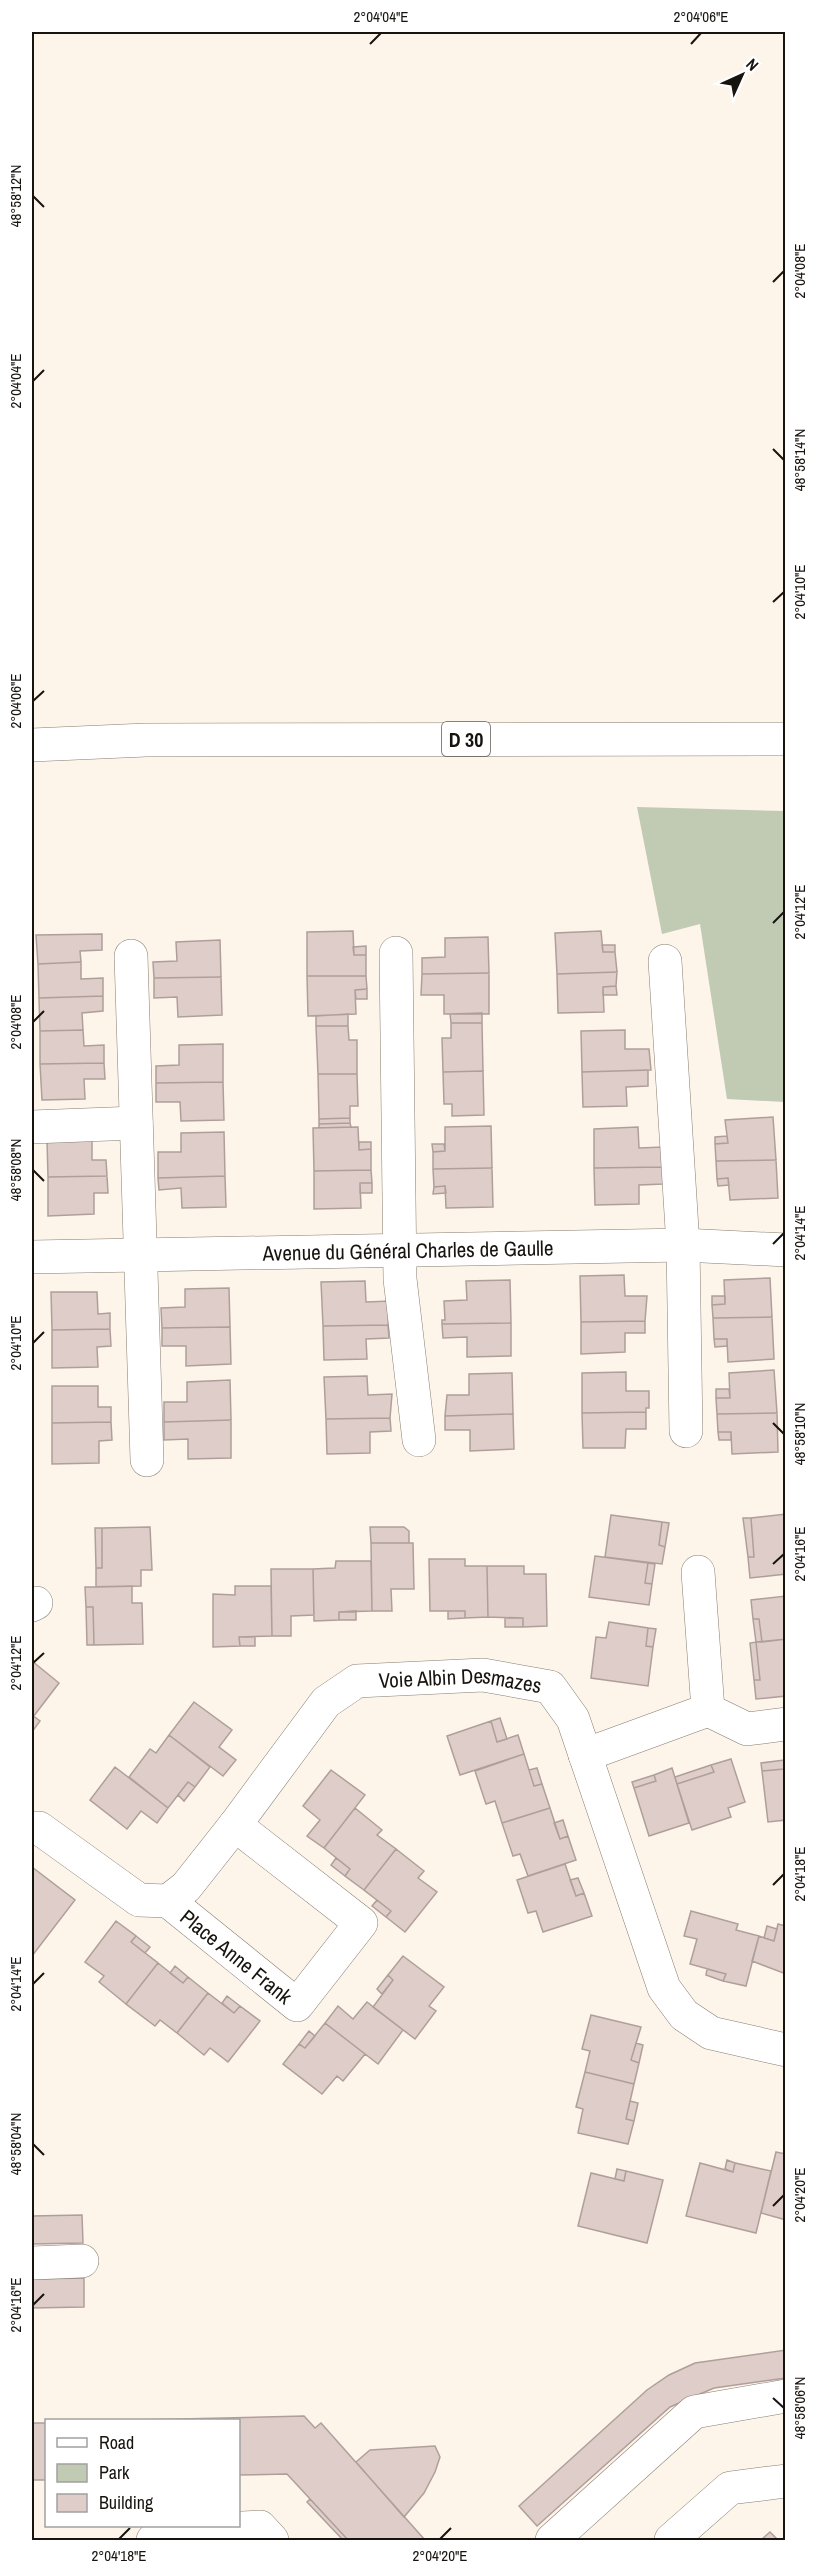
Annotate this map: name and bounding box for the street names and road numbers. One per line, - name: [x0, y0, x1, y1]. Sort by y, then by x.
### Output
- road number: D 30: [442, 722, 490, 756]
- street label: Avenue du Général Charles de Gaulle: [261, 1233, 554, 1267]
- street label: Voie Albin Desmazes: [378, 1661, 544, 1700]
- street label: Place Anne Frank: [174, 1902, 299, 2010]

